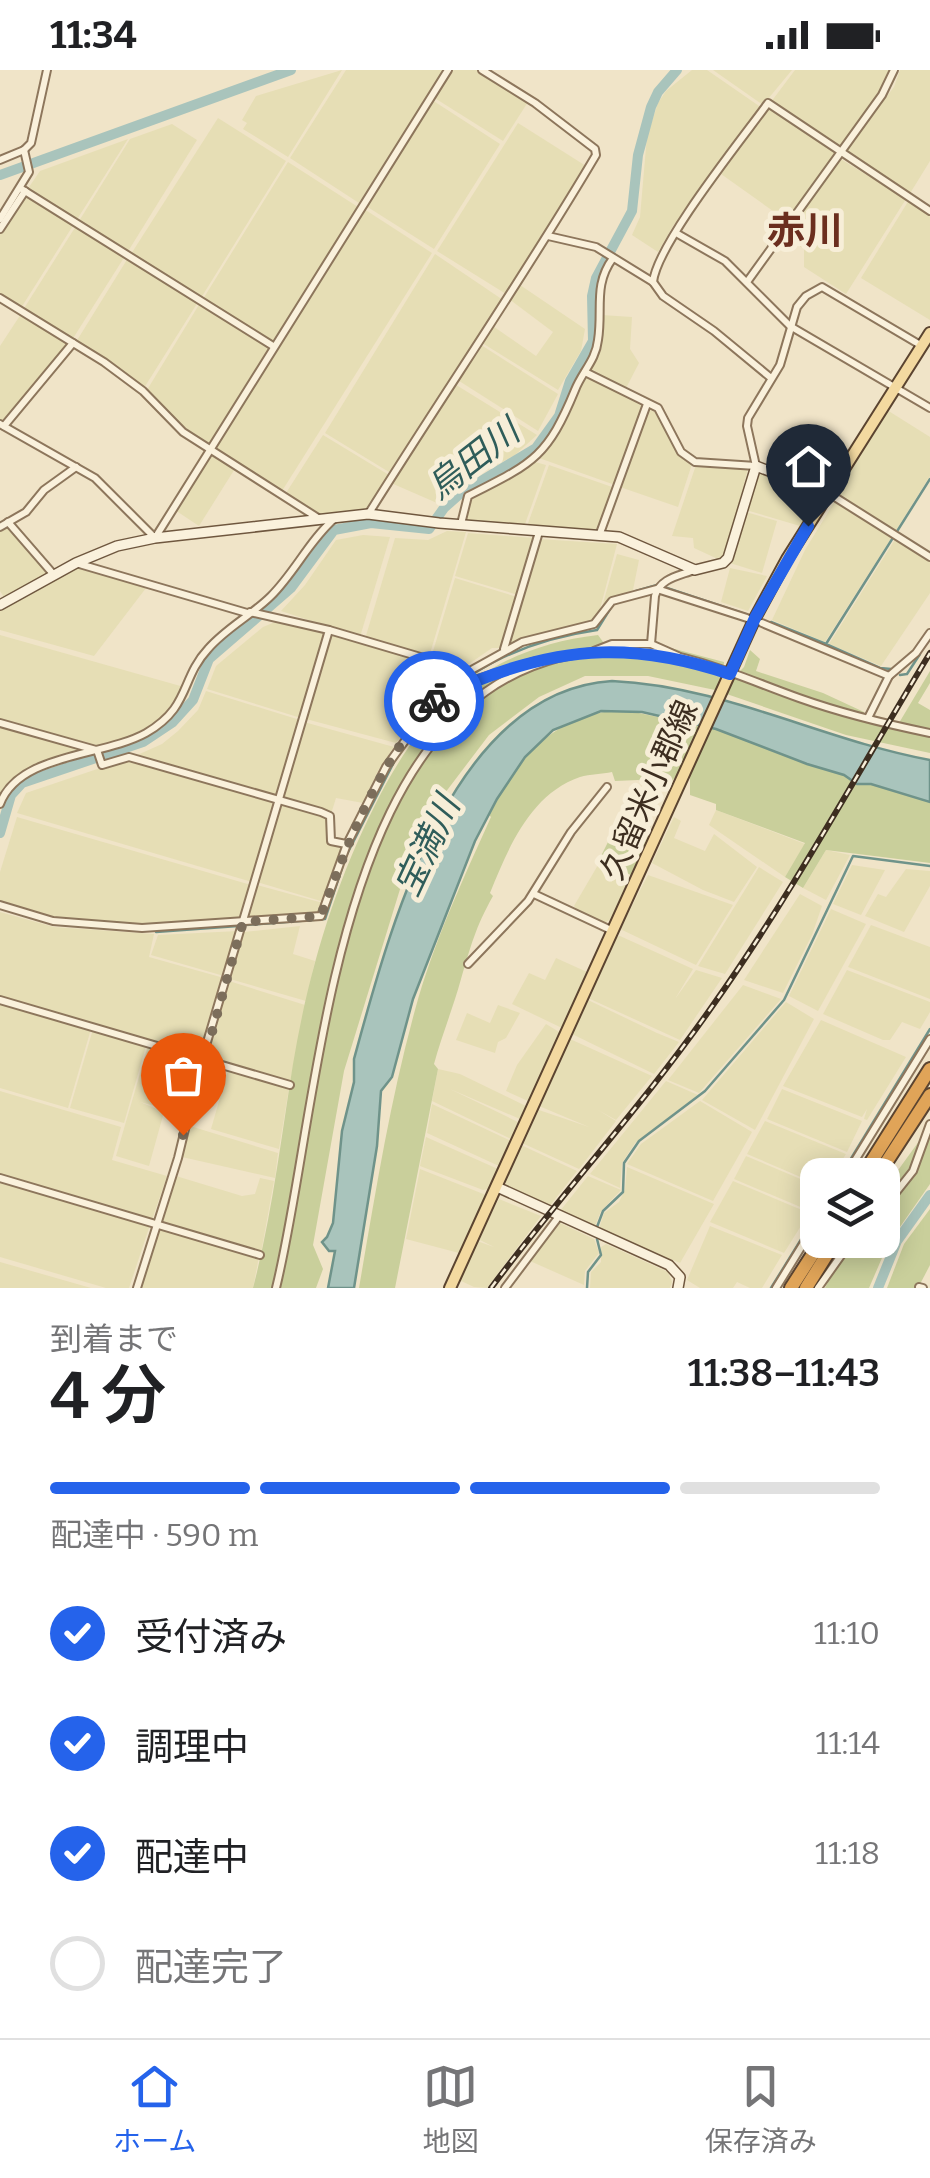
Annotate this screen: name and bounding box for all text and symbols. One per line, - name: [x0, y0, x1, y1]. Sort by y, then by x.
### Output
- text: 11:34: [50, 12, 137, 58]
- district label: 赤川: [767, 208, 843, 254]
- water label: 烏田川: [419, 408, 530, 508]
- pin: [766, 424, 851, 527]
- icon: home: [781, 439, 836, 494]
- courier: [384, 651, 484, 751]
- icon: bike: [407, 674, 462, 729]
- street label: 久留米小郡線: [593, 695, 705, 885]
- water label: 宝満川: [386, 786, 470, 902]
- pin: [141, 1033, 226, 1136]
- icon: bag: [156, 1048, 211, 1103]
- map controls: [800, 1158, 900, 1258]
- button: layers: [800, 1158, 900, 1258]
- text: 到着まで: [50, 1320, 178, 1358]
- text: 11:38–11:43: [688, 1350, 880, 1396]
- text: 4 分: [50, 1357, 166, 1435]
- text: 配達中 · 590 m: [50, 1516, 259, 1554]
- icon: check: [50, 1606, 105, 1661]
- text: 受付済み: [135, 1614, 287, 1660]
- text: 11:10: [814, 1614, 880, 1652]
- icon: check: [50, 1716, 105, 1771]
- text: 調理中: [135, 1724, 249, 1770]
- text: 11:14: [816, 1724, 880, 1762]
- icon: check: [50, 1826, 105, 1881]
- text: 配達中: [135, 1834, 249, 1880]
- text: 11:18: [815, 1834, 880, 1872]
- text: 配達完了: [135, 1944, 287, 1990]
- tab: ホーム: [113, 2059, 196, 2159]
- tab: 地図: [423, 2059, 479, 2159]
- tab: 保存済み: [705, 2059, 817, 2159]

